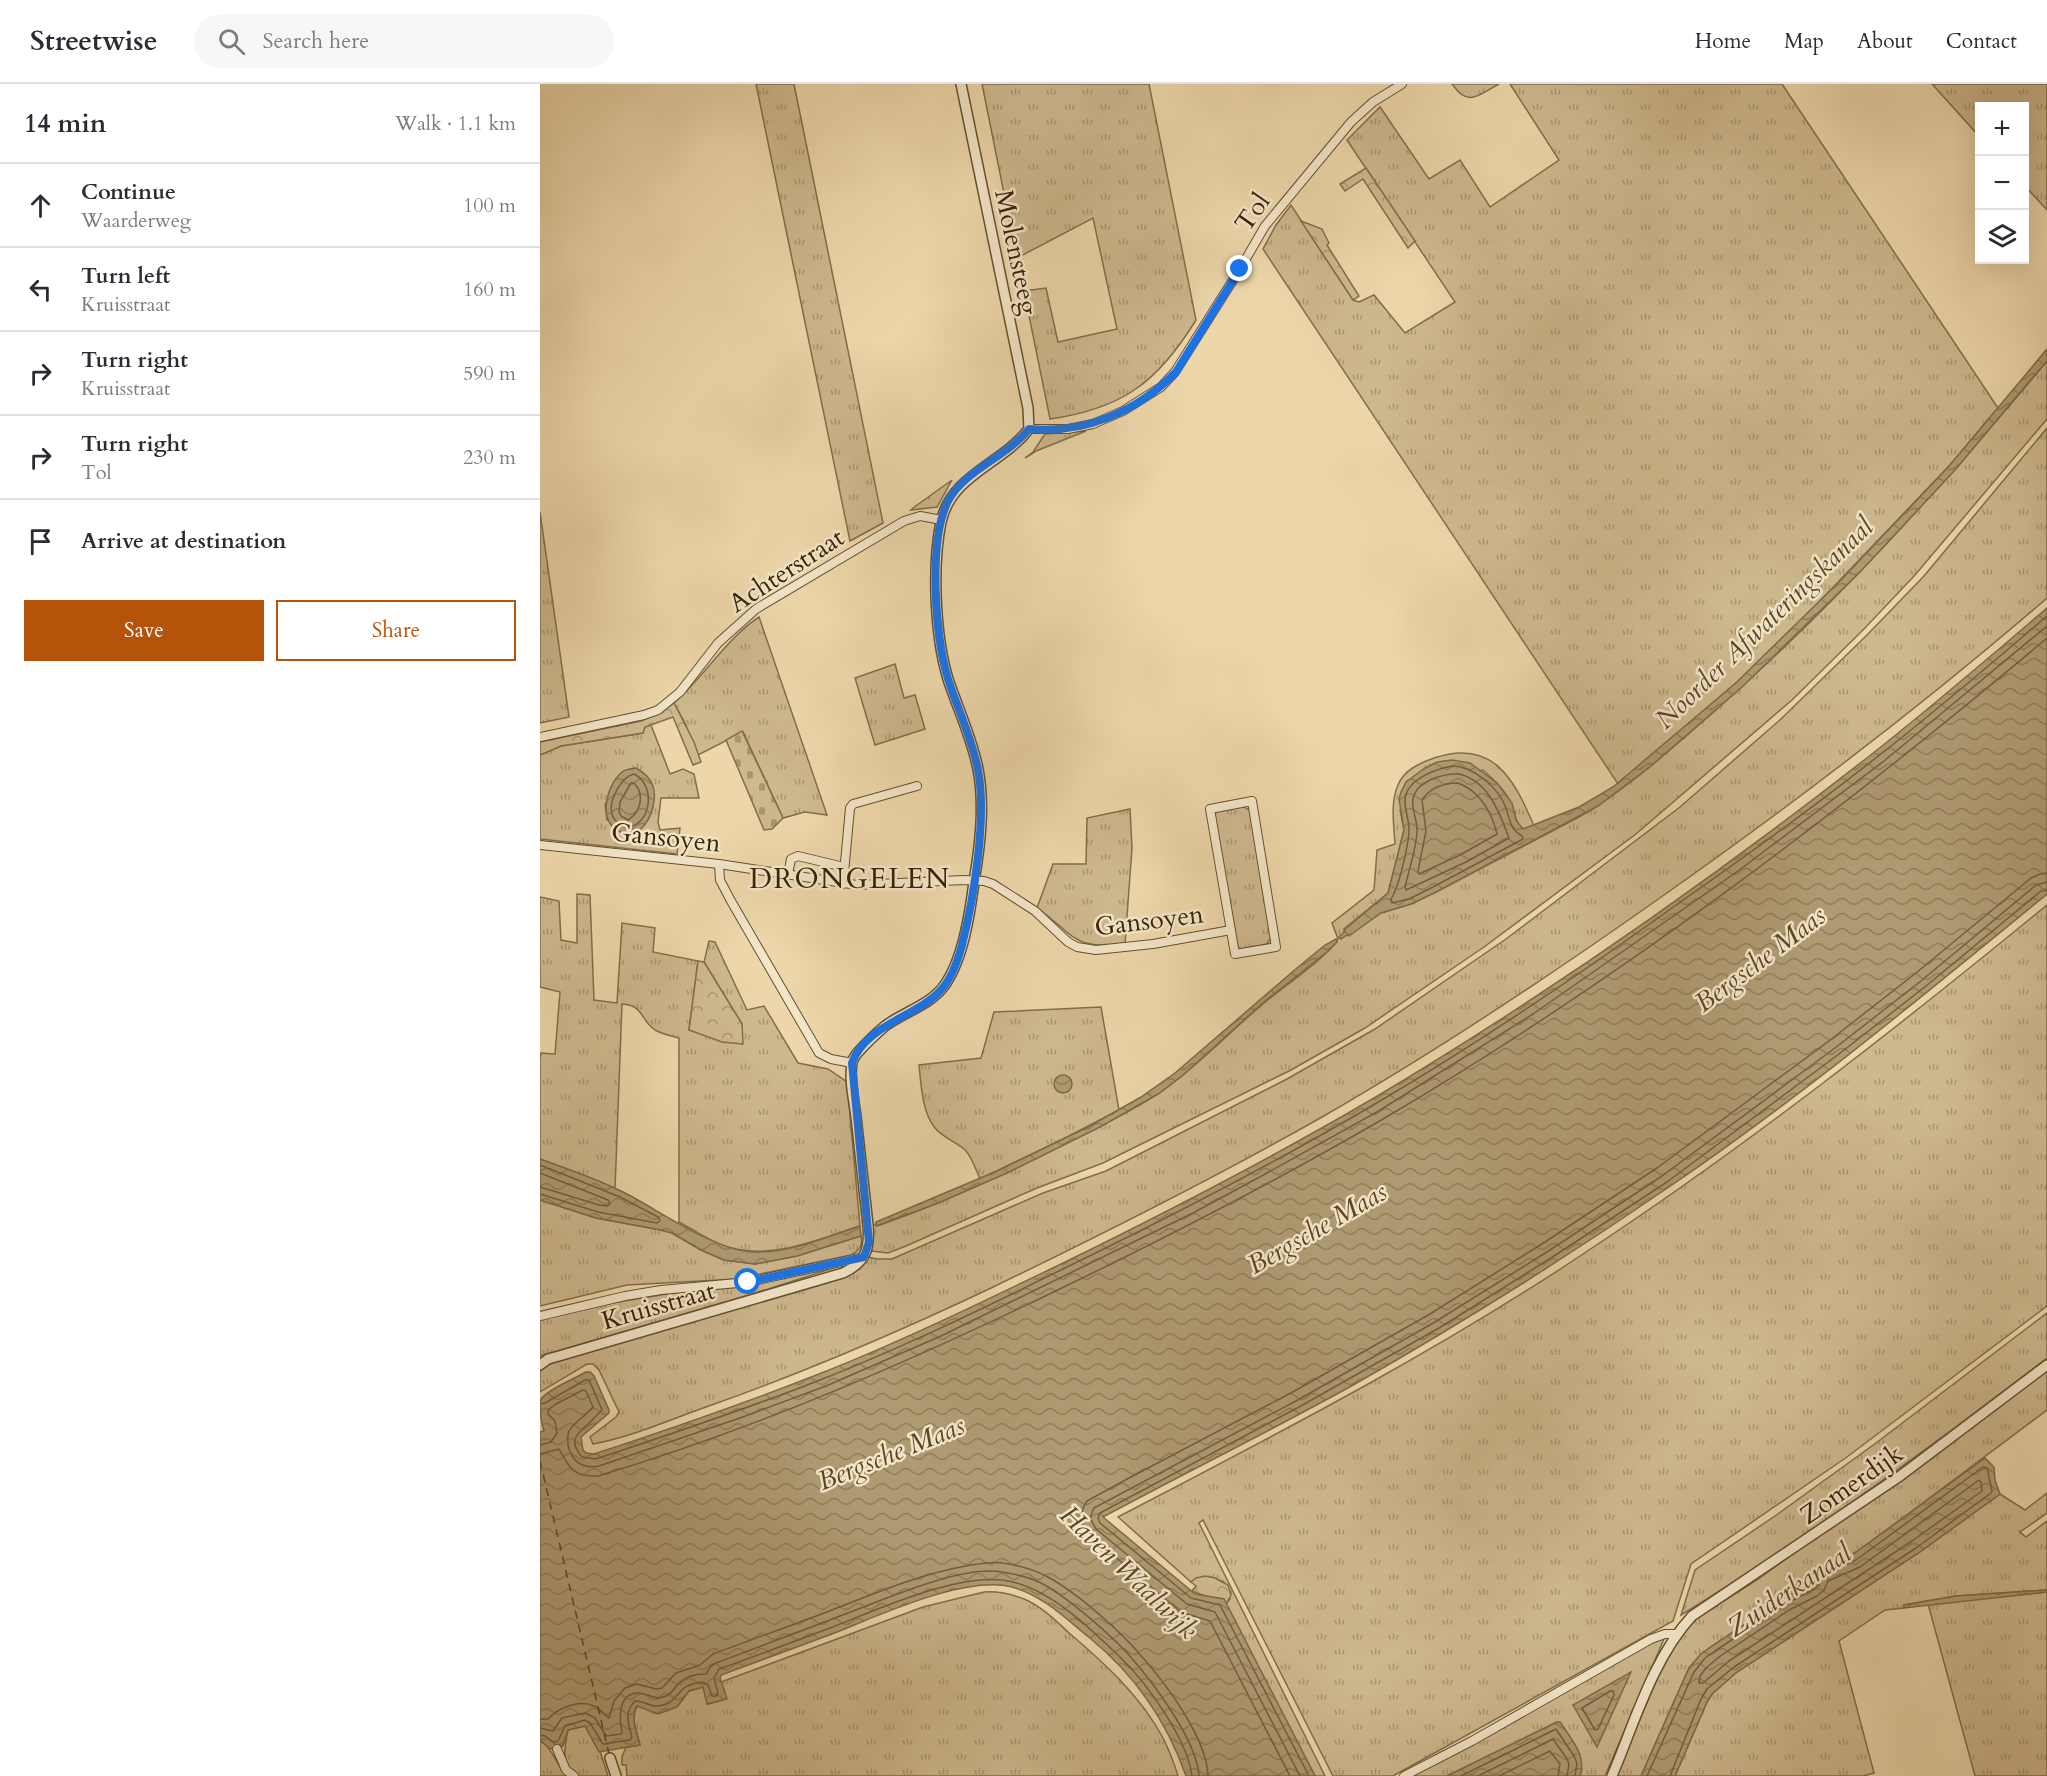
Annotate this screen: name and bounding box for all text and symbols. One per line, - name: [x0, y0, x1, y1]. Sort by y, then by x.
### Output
- search box: [194, 14, 614, 68]
- text: Streetwise: [30, 22, 158, 60]
- icon: search: [215, 25, 248, 58]
- text: Search here: [263, 26, 369, 56]
- text: Home: [1695, 27, 1751, 56]
- text: Map: [1784, 27, 1824, 56]
- text: About: [1857, 27, 1913, 56]
- text: Contact: [1946, 27, 2017, 56]
- map controls: [1975, 102, 2029, 264]
- button: +: [1975, 102, 2029, 156]
- text: 14 min: [24, 106, 107, 141]
- text: Walk · 1.1 km: [395, 110, 516, 137]
- button: −: [1975, 156, 2029, 210]
- text: Continue: [81, 177, 176, 207]
- street label: Molensteeg: [986, 186, 1047, 318]
- street label: Tol: [1227, 186, 1278, 239]
- icon: ahead: [24, 189, 57, 222]
- text: 100 m: [463, 192, 516, 219]
- text: Waarderweg: [81, 207, 191, 234]
- button: layers: [1975, 210, 2029, 264]
- route end: [1226, 255, 1252, 281]
- text: Turn left: [81, 261, 170, 291]
- icon: left: [24, 273, 57, 306]
- text: 160 m: [463, 276, 516, 303]
- text: Kruisstraat: [81, 291, 170, 318]
- text: Turn right: [81, 345, 188, 375]
- icon: right: [24, 357, 57, 390]
- text: 590 m: [463, 360, 516, 387]
- text: Kruisstraat: [81, 375, 170, 402]
- text: Turn right: [81, 429, 188, 459]
- icon: right: [24, 441, 57, 474]
- text: 230 m: [463, 444, 516, 471]
- text: Tol: [81, 459, 112, 486]
- water label: Noorder Afwateringskanaal: [1647, 509, 1882, 738]
- street label: Achterstraat: [722, 520, 851, 621]
- icon: arrive: [24, 525, 57, 558]
- text: Arrive at destination: [81, 526, 286, 556]
- button: Save: [24, 600, 264, 661]
- button: Share: [276, 600, 516, 661]
- street label: Gansoyen: [610, 814, 723, 861]
- district label: DRONGELEN: [749, 860, 951, 898]
- street label: Gansoyen: [1093, 896, 1206, 945]
- water label: Bergsche Maas: [1687, 898, 1834, 1021]
- water label: Bergsche Maas: [1241, 1173, 1394, 1283]
- route start: [734, 1268, 760, 1294]
- street label: Kruisstraat: [597, 1273, 719, 1338]
- water label: Bergsche Maas: [812, 1407, 970, 1500]
- street label: Zomerdijk: [1793, 1436, 1910, 1533]
- water label: Haven Waalwijk: [1052, 1497, 1206, 1648]
- water label: Zuiderkanaal: [1720, 1535, 1859, 1646]

